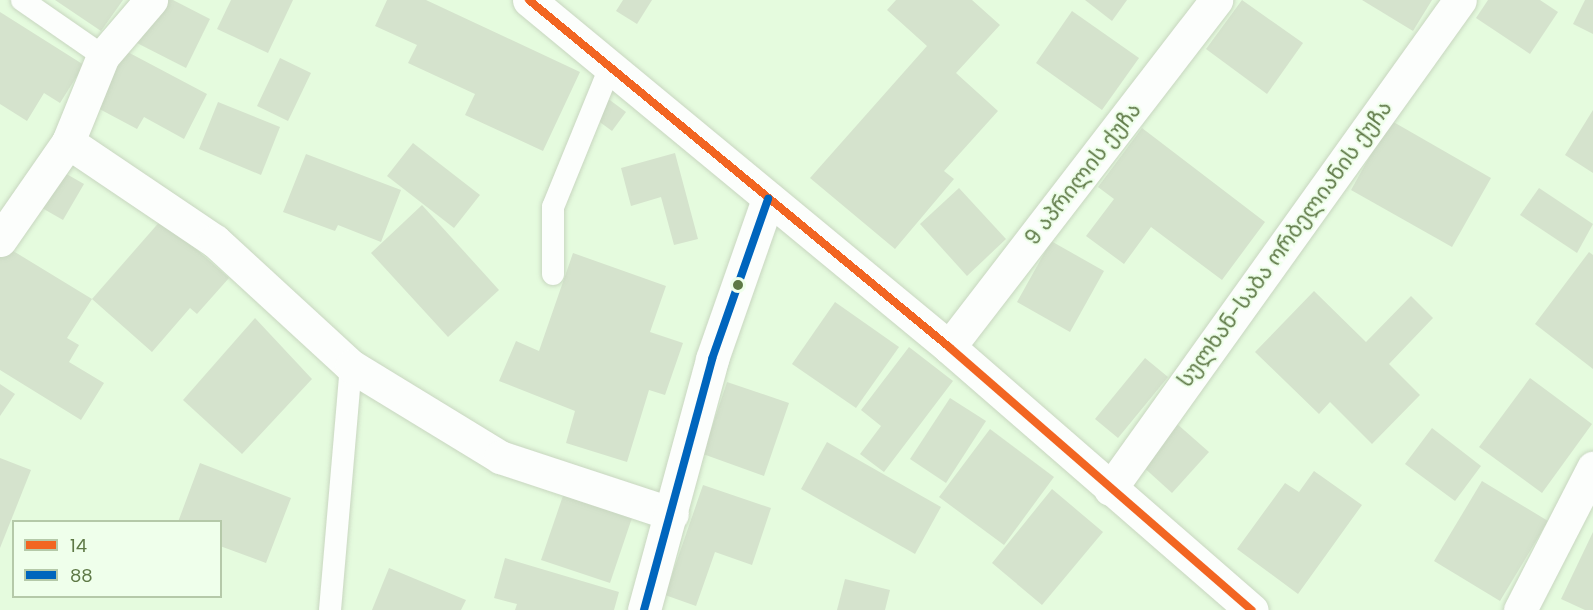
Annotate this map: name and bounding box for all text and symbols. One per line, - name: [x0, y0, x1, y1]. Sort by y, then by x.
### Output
- street label: სულხან-საბა ორბელიანის ქუჩა: [1173, 96, 1397, 392]
- street label: 9 აპრილის ქუჩა: [1020, 98, 1146, 250]
- unlabelled marker: [732, 279, 744, 291]
- legend: [12, 520, 222, 598]
- text: 14: [70, 533, 87, 558]
- text: 88: [70, 563, 93, 588]

